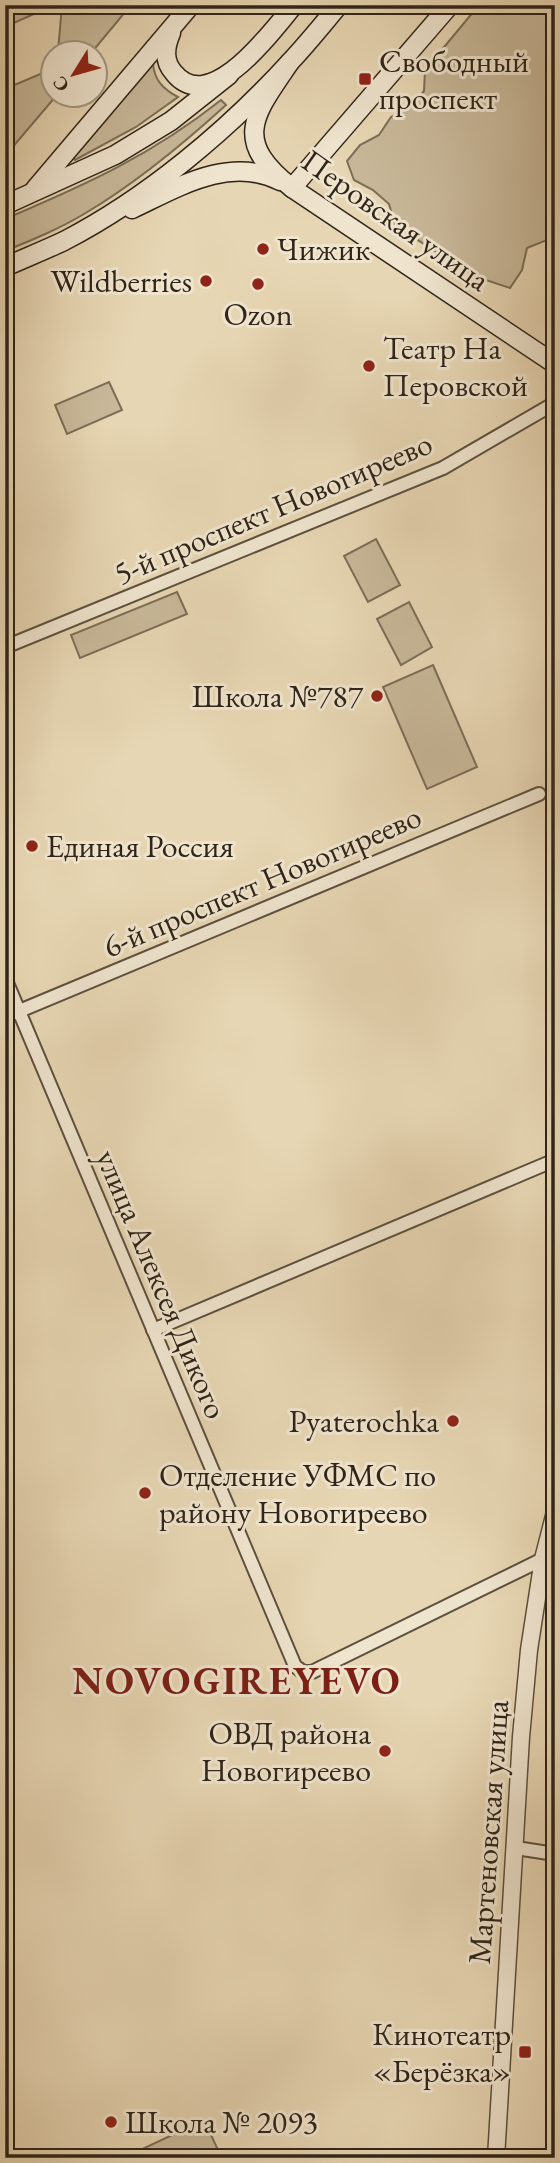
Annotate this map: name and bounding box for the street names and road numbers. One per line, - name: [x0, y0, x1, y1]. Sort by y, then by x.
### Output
- street label: Перовская улица: [294, 140, 499, 301]
- street label: 5-й проспект Новогиреево: [107, 422, 439, 594]
- street label: 6-й проспект Новогиреево: [96, 795, 428, 967]
- street label: улица Алексея Дикого: [86, 1143, 238, 1425]
- street label: Мартеновская улица: [458, 1698, 518, 1966]

